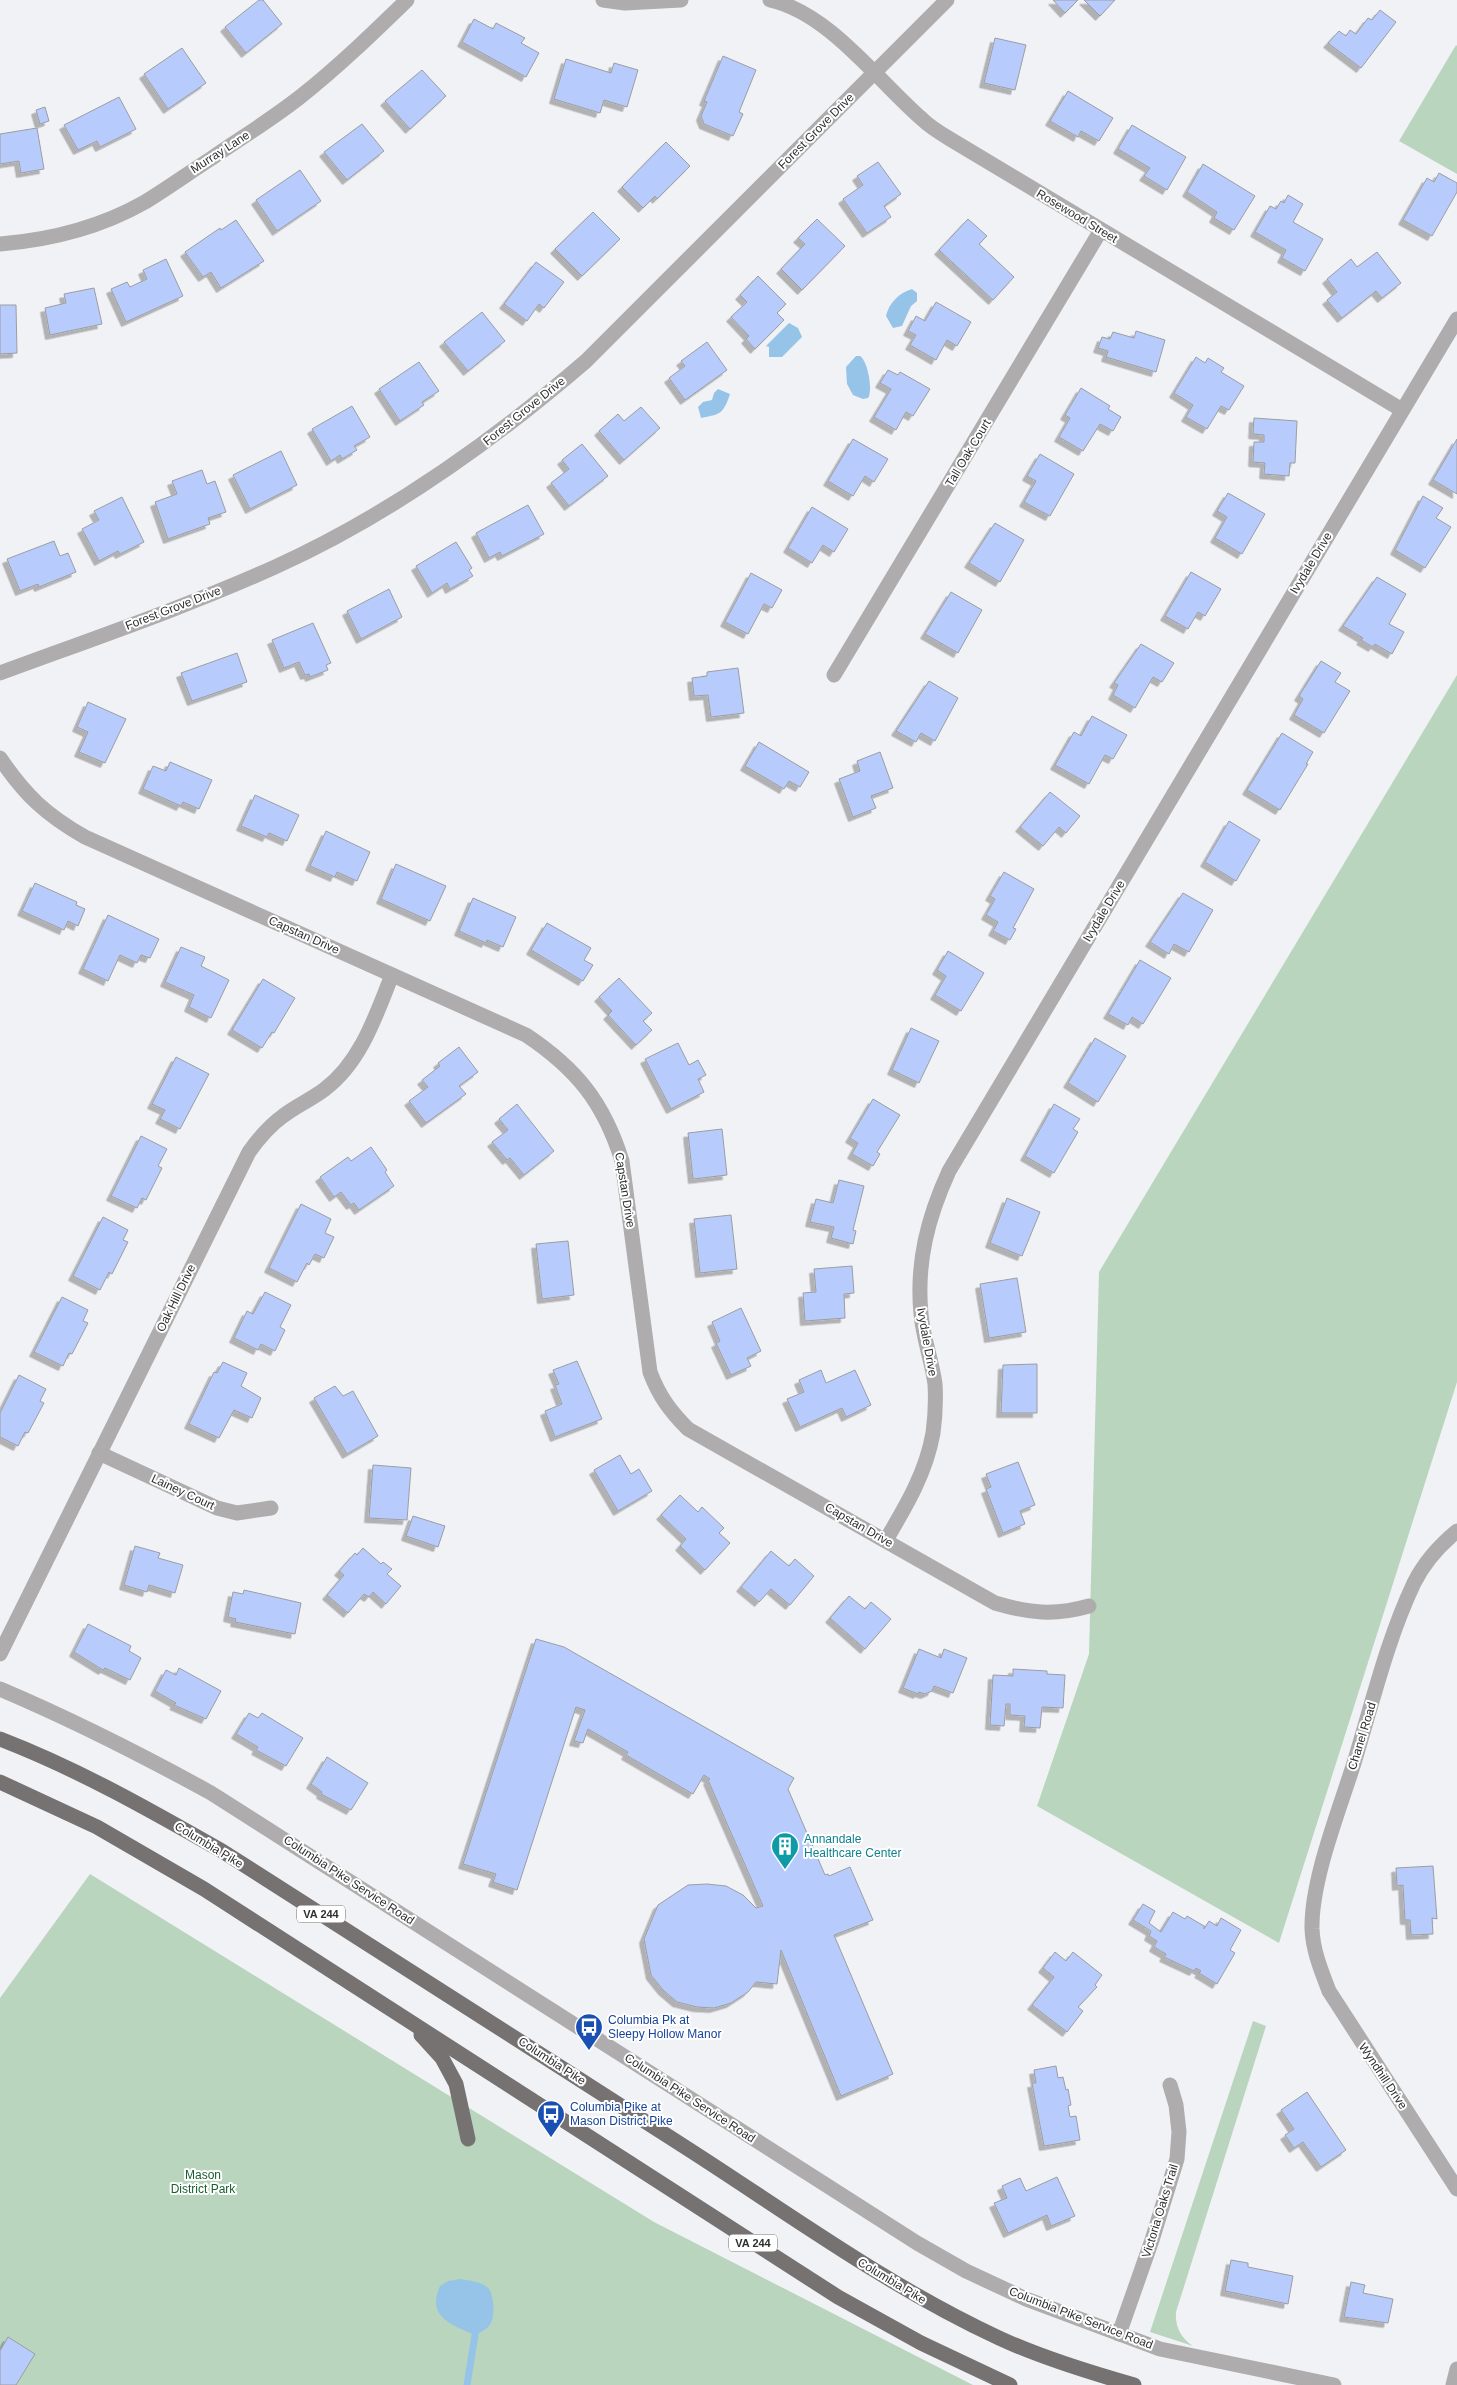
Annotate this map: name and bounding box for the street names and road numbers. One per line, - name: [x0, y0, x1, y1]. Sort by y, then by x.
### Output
- street label: Forest Grove Drive: [775, 90, 857, 172]
- street label: Murray Lane: [188, 128, 252, 176]
- street label: Rosewood Street: [1034, 186, 1121, 246]
- street label: Forest Grove Drive: [480, 373, 568, 448]
- street label: Tall Oak Court: [942, 416, 994, 489]
- street label: Ivydale Drive: [1287, 529, 1335, 596]
- street label: Forest Grove Drive: [123, 583, 223, 633]
- street label: Ivydale Drive: [1080, 877, 1128, 944]
- street label: Capstan Drive: [266, 913, 342, 957]
- street label: Capstan Drive: [612, 1151, 638, 1229]
- street label: Oak Hill Drive: [154, 1262, 199, 1334]
- street label: Ivydale Drive: [914, 1307, 940, 1378]
- street label: Lainey Court: [149, 1471, 217, 1513]
- street label: Capstan Drive: [823, 1500, 896, 1550]
- street label: Chanel Road: [1345, 1700, 1379, 1772]
- street label: Columbia Pike: [172, 1819, 246, 1871]
- street label: Columbia Pike Service Road: [281, 1833, 417, 1927]
- road number: VA 244: [297, 1906, 345, 1922]
- street label: Columbia Pike: [516, 2034, 589, 2088]
- street label: Wyndhill Drive: [1356, 2040, 1410, 2112]
- street label: Columbia Pike Service Road: [622, 2051, 758, 2145]
- street label: Victoria Oaks Trail: [1139, 2162, 1181, 2260]
- road number: VA 244: [729, 2234, 777, 2252]
- street label: Columbia Pike: [855, 2255, 929, 2307]
- street label: Columbia Pike Service Road: [1007, 2284, 1155, 2352]

